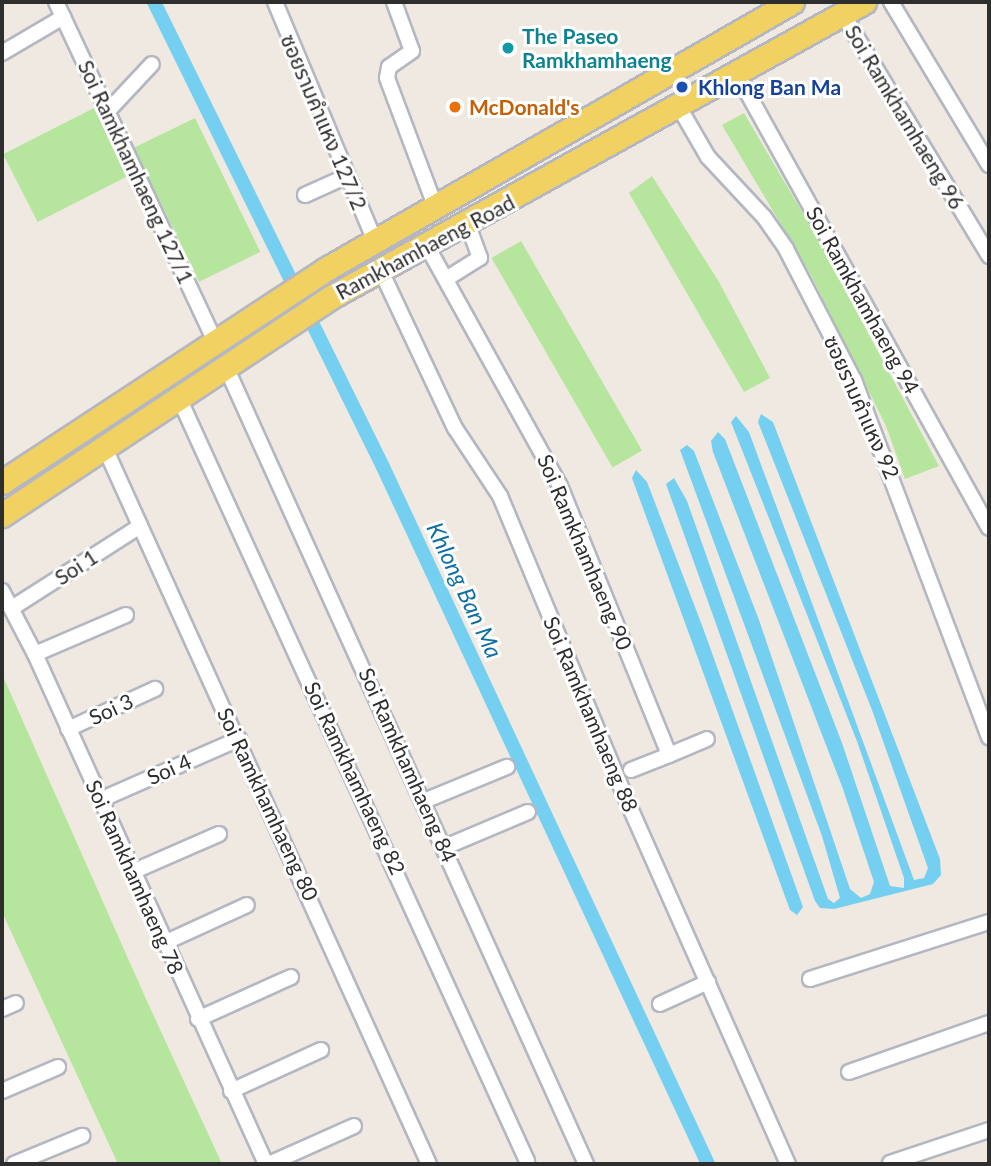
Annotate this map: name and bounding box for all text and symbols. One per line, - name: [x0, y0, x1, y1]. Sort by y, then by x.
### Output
- street label: Soi Ramkhamhaeng 96: [840, 20, 970, 214]
- place label: The Paseo Ramkhamhaeng: [522, 23, 672, 73]
- street label: ซอยรามคำแหง 127/2: [276, 30, 372, 214]
- marker: The Paseo Ramkhamhaeng: [500, 40, 516, 56]
- street label: Soi Ramkhamhaeng 127/1: [73, 56, 199, 288]
- place label: Khlong Ban Ma: [698, 74, 841, 100]
- marker: Khlong Ban Ma: [672, 77, 692, 97]
- place label: McDonald's: [469, 94, 580, 120]
- marker: McDonald's: [447, 99, 463, 115]
- street label: Ramkhamhaeng Road: [331, 189, 519, 305]
- street label: Soi Ramkhamhaeng 94: [801, 202, 925, 398]
- street label: ซอยรามคําแหง 92: [819, 331, 905, 483]
- street label: Soi Ramkhamhaeng 90: [532, 450, 638, 654]
- water label: Khlong Ban Ma: [422, 518, 508, 662]
- street label: Soi 1: [50, 544, 102, 590]
- street label: Soi Ramkhamhaeng 88: [538, 612, 644, 816]
- street label: Soi Ramkhamhaeng 84: [354, 664, 462, 866]
- street label: Soi Ramkhamhaeng 82: [299, 677, 411, 879]
- street label: Soi 3: [85, 688, 137, 730]
- street label: Soi Ramkhamhaeng 80: [212, 703, 324, 905]
- street label: Soi 4: [143, 748, 195, 790]
- street label: Soi Ramkhamhaeng 78: [81, 776, 189, 978]

